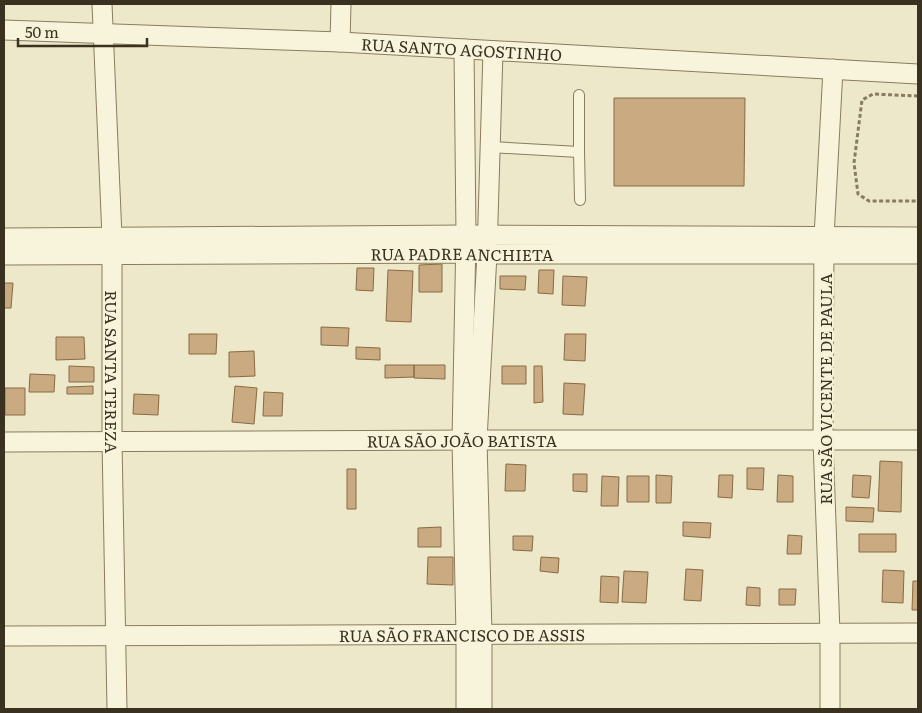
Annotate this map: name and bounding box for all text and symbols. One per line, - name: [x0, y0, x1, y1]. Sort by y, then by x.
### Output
- scale bar: [18, 15, 146, 47]
- text: 50 m: [25, 20, 59, 43]
- street label: RUA SANTO AGOSTINHO: [361, 31, 563, 66]
- street label: RUA PADRE ANCHIETA: [370, 241, 554, 266]
- street label: RUA SÃO VICENTE DE PAULA: [813, 273, 837, 505]
- street label: RUA SANTA TEREZA: [100, 290, 124, 454]
- street label: RUA SÃO JOÃO BATISTA: [367, 428, 558, 452]
- street label: RUA SÃO FRANCISCO DE ASSIS: [339, 622, 585, 647]

